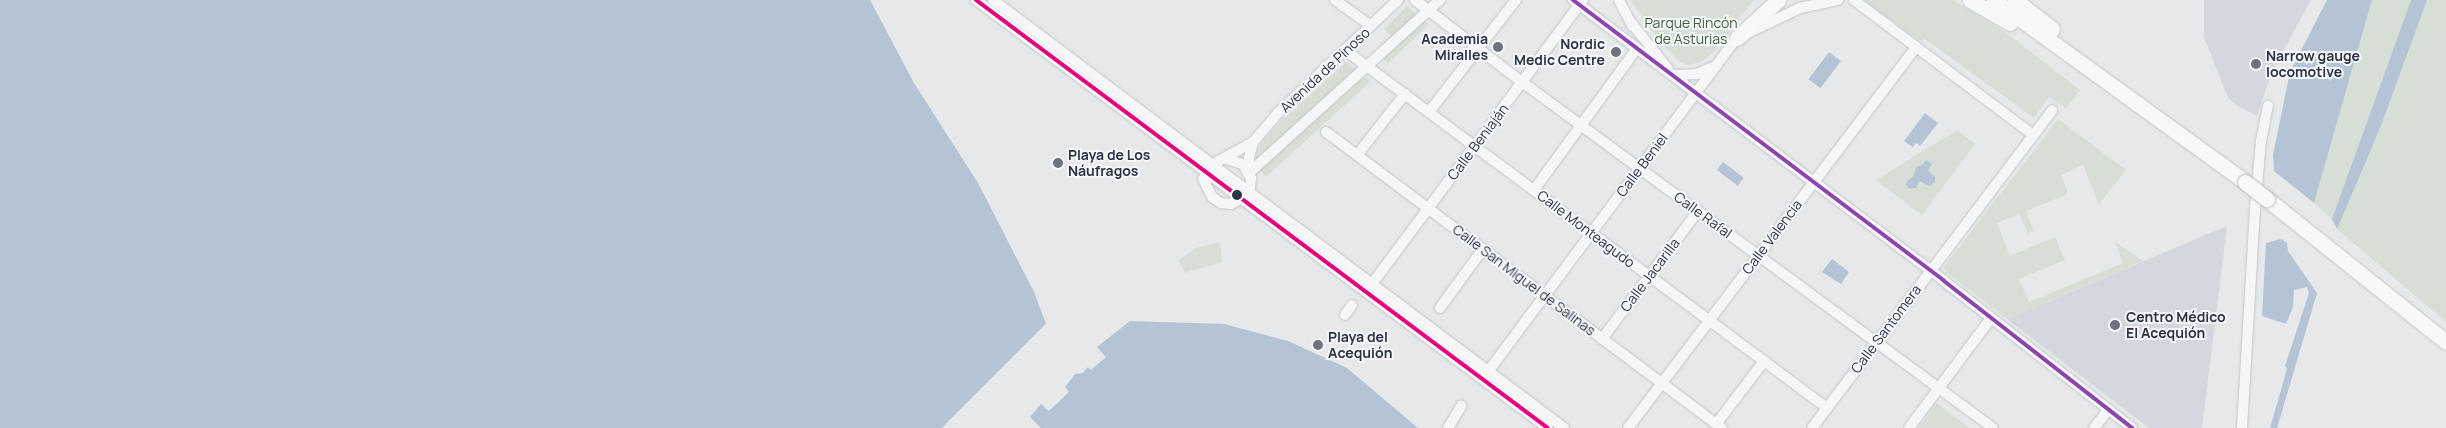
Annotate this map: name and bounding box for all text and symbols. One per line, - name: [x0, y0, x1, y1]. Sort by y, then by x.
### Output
- park label: Parque Rincón de Asturias: [1644, 15, 1738, 48]
- street label: Avenida de Pinoso: [1277, 24, 1373, 116]
- place label: Academia Miralles: [1421, 31, 1488, 64]
- place label: Nordic Medic Centre: [1514, 36, 1605, 68]
- marker: Academia Miralles: [1492, 41, 1504, 53]
- marker: Nordic Medic Centre: [1609, 45, 1623, 59]
- place label: Narrow gauge locomotive: [2266, 48, 2360, 80]
- marker: Narrow gauge locomotive: [2250, 58, 2262, 70]
- street label: Calle Beniaján: [1444, 101, 1512, 183]
- street label: Calle Beniel: [1613, 130, 1671, 200]
- place label: Playa de Los Náufragos: [1068, 147, 1150, 180]
- marker: Playa de Los Náufragos: [1052, 157, 1064, 169]
- street label: Calle Monteagudo: [1534, 187, 1638, 271]
- street label: Calle Rafal: [1671, 188, 1735, 242]
- unlabelled marker: [1232, 190, 1242, 200]
- street label: Calle Valencia: [1739, 196, 1805, 278]
- street label: Calle San Miguel de Salinas: [1449, 221, 1599, 339]
- street label: Calle Jacarilla: [1617, 235, 1683, 315]
- street label: Calle Santomera: [1847, 282, 1925, 376]
- place label: Centro Médico El Acequión: [2126, 309, 2226, 342]
- marker: Centro Médico El Acequión: [2108, 318, 2122, 332]
- place label: Playa del Acequión: [1328, 329, 1392, 362]
- marker: Playa del Acequión: [1312, 339, 1324, 351]

